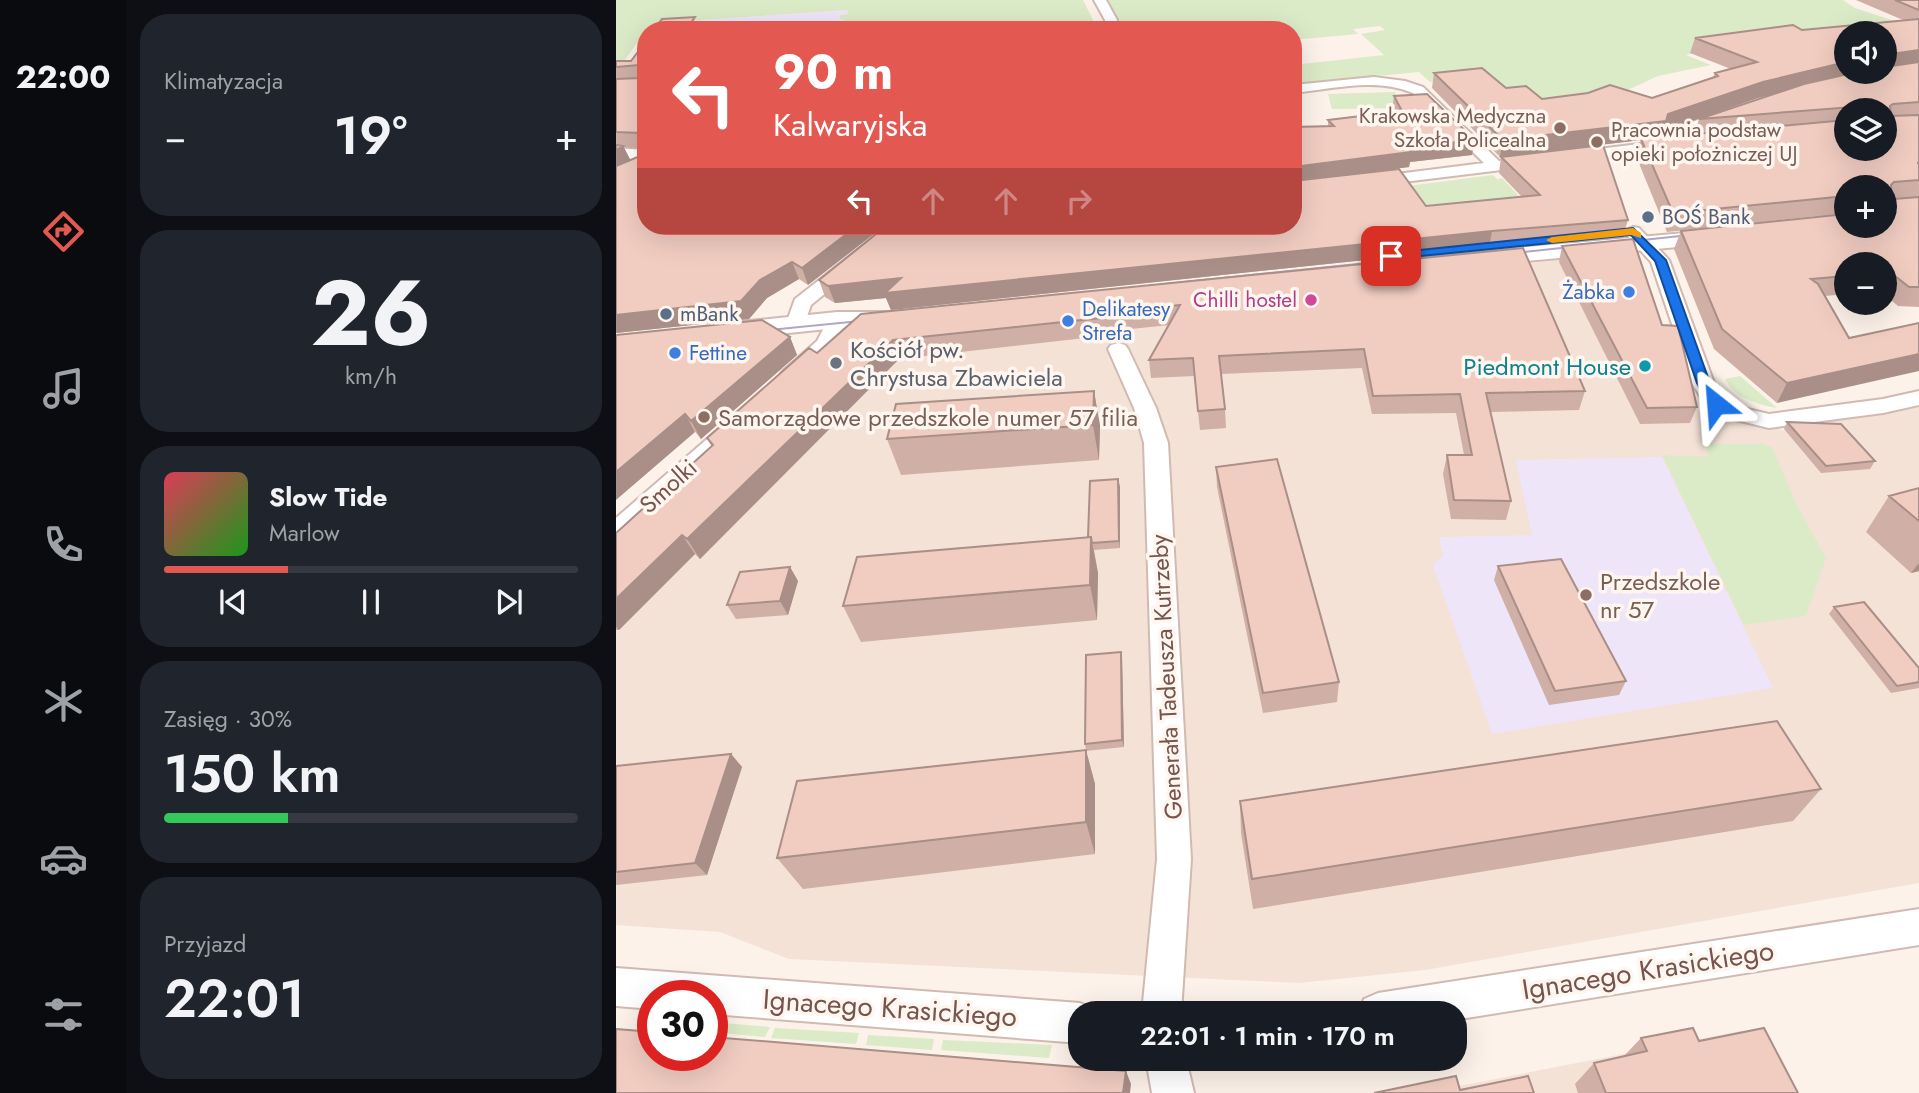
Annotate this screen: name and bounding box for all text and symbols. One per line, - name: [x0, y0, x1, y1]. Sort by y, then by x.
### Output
- map controls: [1834, 21, 1897, 315]
- button: sound: [1834, 21, 1897, 84]
- text: 90 m: [773, 37, 893, 107]
- icon: left: [658, 49, 749, 140]
- text: 22:00: [16, 54, 110, 100]
- text: Klimatyzacja: [164, 64, 283, 98]
- text: 19°: [334, 98, 408, 174]
- button: layers: [1834, 98, 1897, 161]
- place label: Krakowska Medyczna Szkoła Policealna: [1359, 101, 1546, 155]
- text: Kalwaryjska: [773, 102, 927, 148]
- text: −: [164, 109, 186, 164]
- text: +: [555, 109, 578, 164]
- place label: Pracownia podstaw opieki położniczej UJ: [1611, 115, 1798, 169]
- marker: Krakowska Medyczna Szkoła Policealna: [1552, 120, 1568, 136]
- marker: Pracownia podstaw opieki położniczej UJ: [1589, 134, 1605, 150]
- button: +: [1834, 175, 1897, 238]
- icon: left: [841, 182, 879, 220]
- icon: ahead: [914, 182, 952, 220]
- icon: ahead: [987, 182, 1025, 220]
- icon: right: [1060, 182, 1098, 220]
- place label: BOŚ Bank: [1662, 202, 1751, 232]
- icon: directions: [39, 207, 88, 256]
- marker: BOŚ Bank: [1640, 209, 1656, 225]
- pin: [1361, 226, 1421, 286]
- icon: arrive: [1372, 237, 1410, 275]
- text: 26: [311, 248, 431, 379]
- button: −: [1834, 252, 1897, 315]
- place label: Żabka: [1562, 277, 1615, 307]
- marker: Żabka: [1621, 284, 1637, 300]
- place label: Chilli hostel: [1193, 285, 1297, 315]
- marker: Chilli hostel: [1303, 292, 1319, 308]
- place label: Delikatesy Strefa: [1082, 294, 1171, 348]
- place label: mBank: [680, 299, 739, 329]
- marker: mBank: [658, 306, 674, 322]
- marker: Delikatesy Strefa: [1060, 313, 1076, 329]
- place label: Kościół pw. Chrystusa Zbawiciela: [850, 332, 1063, 395]
- place label: Fettine: [689, 338, 747, 368]
- marker: Fettine: [667, 345, 683, 361]
- place label: Piedmont House: [1463, 349, 1631, 384]
- marker: Kościół pw. Chrystusa Zbawiciela: [828, 355, 844, 371]
- marker: Piedmont House: [1637, 358, 1653, 374]
- text: km/h: [345, 359, 397, 393]
- icon: music: [39, 364, 88, 413]
- position arrow: [1679, 367, 1753, 441]
- place label: Samorządowe przedszkole numer 57 filia: [718, 400, 1138, 435]
- marker: Samorządowe przedszkole numer 57 filia: [696, 409, 712, 425]
- street label: Smolki: [631, 450, 705, 522]
- text: Slow Tide: [269, 478, 388, 516]
- text: Marlow: [269, 516, 340, 550]
- icon: phone: [39, 520, 88, 569]
- street label: Generała Tadeusza Kutrzeby: [1141, 533, 1191, 820]
- place label: Przedszkole nr 57: [1600, 564, 1720, 627]
- icon: previous: [214, 583, 252, 621]
- icon: pause: [352, 583, 390, 621]
- icon: next: [490, 583, 528, 621]
- marker: Przedszkole nr 57: [1578, 587, 1594, 603]
- icon: climate: [39, 677, 88, 726]
- text: Zasięg · 30%: [164, 702, 292, 736]
- text: 150 km: [164, 736, 341, 812]
- icon: car: [39, 834, 88, 883]
- text: Przyjazd: [164, 927, 246, 961]
- street label: Ignacego Krasickiego: [1519, 930, 1777, 1010]
- text: 22:01: [164, 961, 305, 1037]
- street label: Ignacego Krasickiego: [762, 979, 1018, 1037]
- speed limit sign: 30: [637, 980, 728, 1071]
- icon: filters: [39, 990, 88, 1039]
- text: 22:01 · 1 min · 170 m: [1140, 1017, 1395, 1055]

